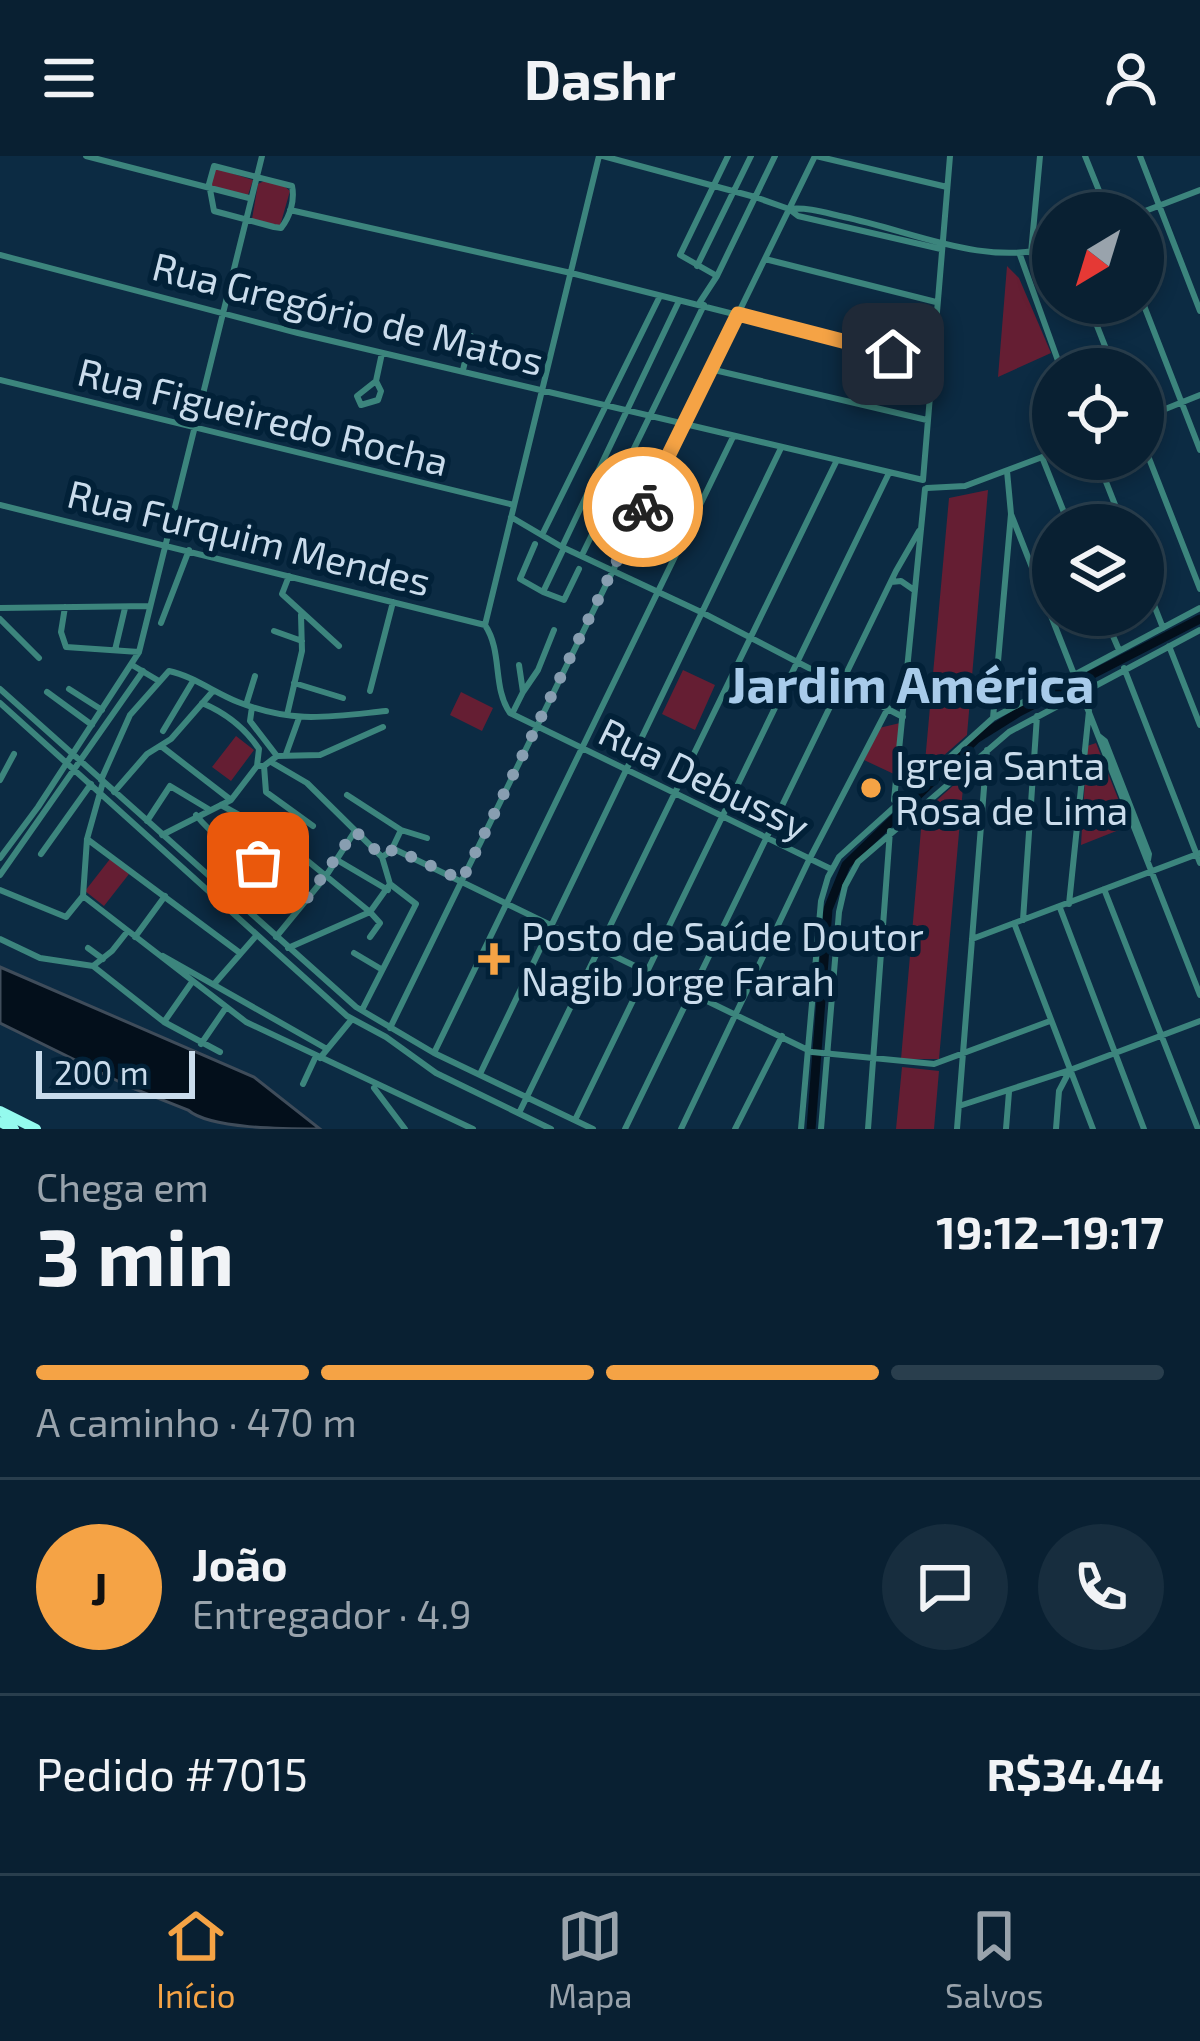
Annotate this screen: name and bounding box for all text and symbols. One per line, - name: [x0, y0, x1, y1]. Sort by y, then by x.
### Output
- icon: menu: [36, 45, 102, 111]
- icon: person: [1098, 45, 1164, 111]
- text: Dashr: [524, 46, 676, 111]
- north arrow: [1032, 192, 1164, 324]
- map controls: [1032, 192, 1164, 636]
- street label: Rua Gregório de Matos: [148, 241, 549, 384]
- pin: [842, 303, 944, 405]
- icon: home: [860, 321, 926, 387]
- street label: Rua Figueiredo Rocha: [73, 347, 454, 484]
- button: locate: [1032, 348, 1164, 480]
- courier: [583, 447, 703, 567]
- street label: Rua Furquim Mendes: [63, 469, 436, 604]
- icon: bike: [610, 474, 676, 540]
- button: layers: [1032, 504, 1164, 636]
- district label: Jardim América: [728, 652, 1094, 713]
- street label: Rua Debussy: [592, 707, 817, 849]
- place label: Igreja Santa Rosa de Lima: [895, 741, 1128, 833]
- marker: Igreja Santa Rosa de Lima: [858, 775, 884, 801]
- pin: [207, 812, 309, 914]
- icon: bag: [225, 830, 291, 896]
- place label: Posto de Saúde Doutor Nagib Jorge Farah: [521, 912, 924, 1004]
- marker: Posto de Saúde Doutor Nagib Jorge Farah: [478, 943, 510, 975]
- scale bar: [36, 1045, 195, 1098]
- text: 200 m: [54, 1052, 149, 1092]
- text: Chega em: [36, 1163, 209, 1210]
- text: 19:12–19:17: [936, 1204, 1164, 1258]
- text: 3 min: [36, 1208, 234, 1302]
- text: A caminho · 470 m: [36, 1398, 357, 1445]
- button: chat: [882, 1524, 1008, 1650]
- button: phone: [1038, 1524, 1164, 1650]
- text: João: [192, 1536, 288, 1590]
- text: J: [91, 1560, 107, 1614]
- text: Entregador · 4.9: [192, 1590, 472, 1637]
- text: Pedido #7015: [36, 1746, 308, 1800]
- text: R$34.44: [986, 1746, 1164, 1800]
- tab: Início: [156, 1903, 235, 2015]
- tab: Mapa: [548, 1903, 632, 2015]
- tab: Salvos: [945, 1903, 1044, 2015]

